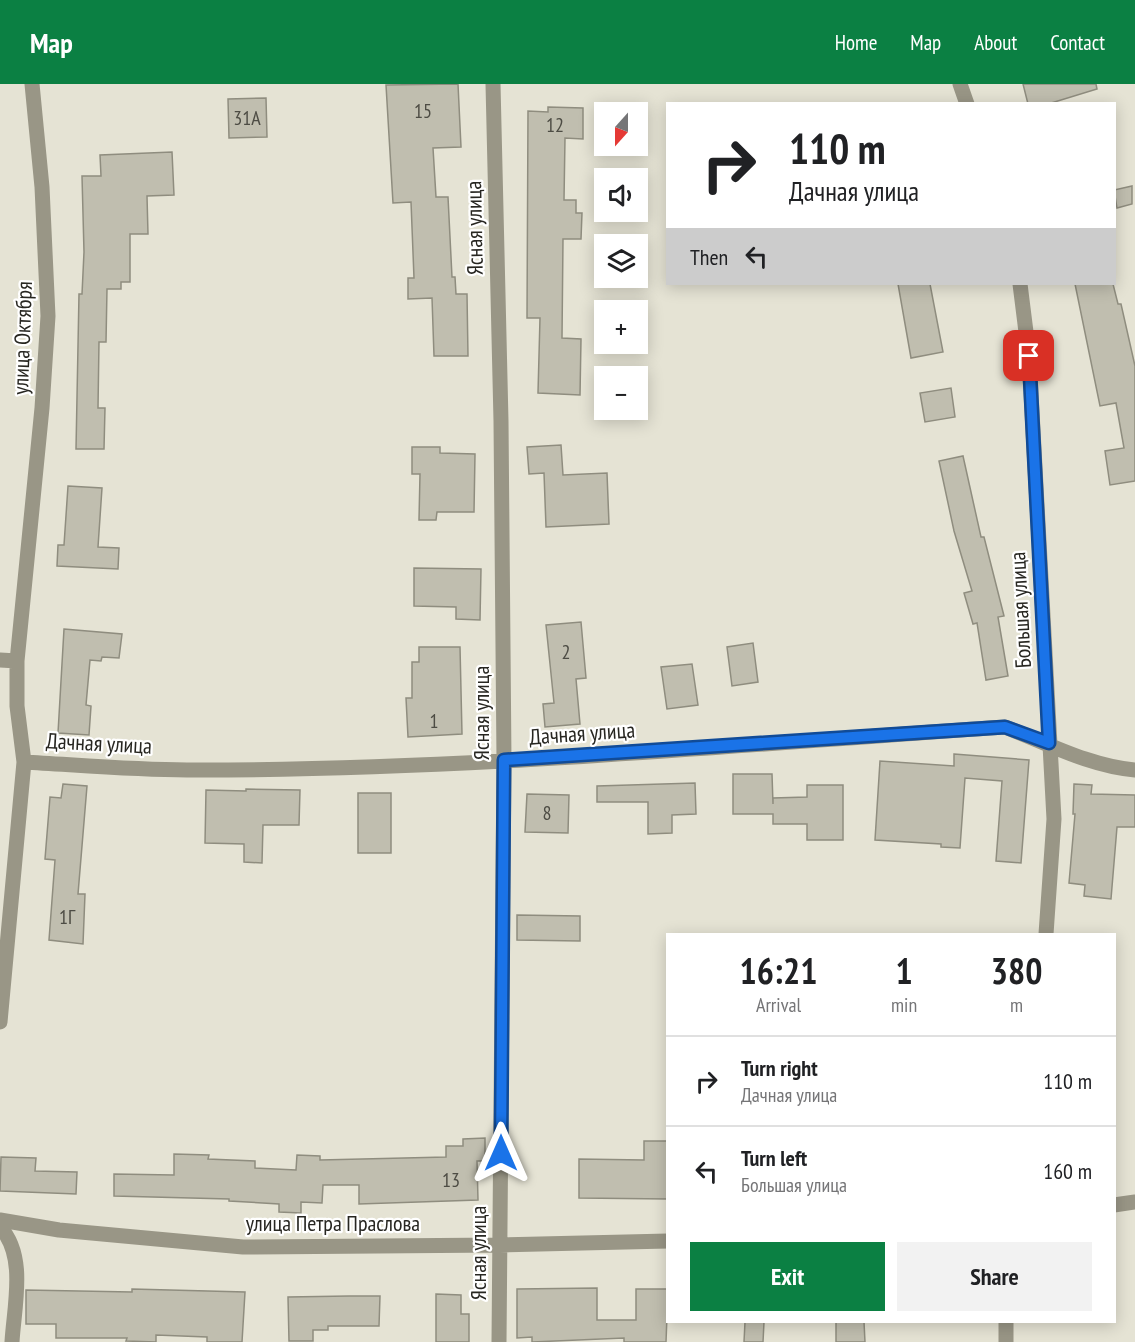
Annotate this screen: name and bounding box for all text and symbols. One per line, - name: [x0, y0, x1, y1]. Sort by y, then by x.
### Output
- text: Map: [30, 24, 73, 61]
- text: Home: [835, 29, 877, 56]
- text: Map: [910, 29, 941, 56]
- text: About: [974, 29, 1017, 56]
- text: Contact: [1050, 29, 1105, 56]
- house number: 15: [414, 98, 432, 124]
- north arrow: [594, 102, 648, 156]
- map controls: [594, 102, 648, 420]
- house number: 31А: [233, 105, 261, 131]
- house number: 12: [546, 112, 564, 138]
- text: 110 m: [789, 121, 886, 176]
- icon: right: [690, 126, 768, 204]
- button: sound: [594, 168, 648, 222]
- text: Дачная улица: [789, 174, 919, 208]
- street label: Ясная улица: [459, 181, 489, 275]
- button: layers: [594, 234, 648, 288]
- icon: left: [740, 240, 773, 273]
- text: Then: [690, 243, 728, 271]
- street label: улица Октября: [6, 281, 38, 395]
- button: +: [594, 300, 648, 354]
- pin: [1003, 330, 1054, 381]
- icon: arrive: [1012, 339, 1045, 372]
- button: −: [594, 366, 648, 420]
- street label: Большая улица: [1003, 551, 1037, 669]
- house number: 2: [562, 639, 571, 665]
- street label: Ясная улица: [467, 666, 495, 760]
- house number: 1: [430, 708, 439, 734]
- street label: Дачная улица: [528, 715, 636, 751]
- street label: Дачная улица: [45, 726, 153, 760]
- house number: 8: [543, 800, 552, 826]
- house number: 1Г: [59, 904, 76, 930]
- text: 16:21: [740, 947, 817, 994]
- text: 1: [895, 947, 913, 994]
- text: 380: [991, 947, 1042, 994]
- text: Arrival: [756, 992, 801, 1018]
- text: min: [891, 992, 917, 1018]
- text: m: [1010, 992, 1023, 1018]
- text: Turn right: [741, 1054, 818, 1082]
- icon: right: [690, 1065, 723, 1098]
- text: 110 m: [1043, 1067, 1092, 1095]
- text: Дачная улица: [741, 1082, 837, 1108]
- position arrow: [469, 1121, 533, 1185]
- text: Turn left: [741, 1144, 807, 1172]
- icon: left: [690, 1155, 723, 1188]
- text: 160 m: [1043, 1157, 1092, 1185]
- house number: 13: [442, 1167, 460, 1193]
- text: Большая улица: [741, 1172, 847, 1198]
- street label: Ясная улица: [464, 1206, 492, 1300]
- street label: улица Петра Праслова: [246, 1209, 420, 1237]
- button: Exit: [690, 1242, 885, 1311]
- button: Share: [897, 1242, 1092, 1311]

